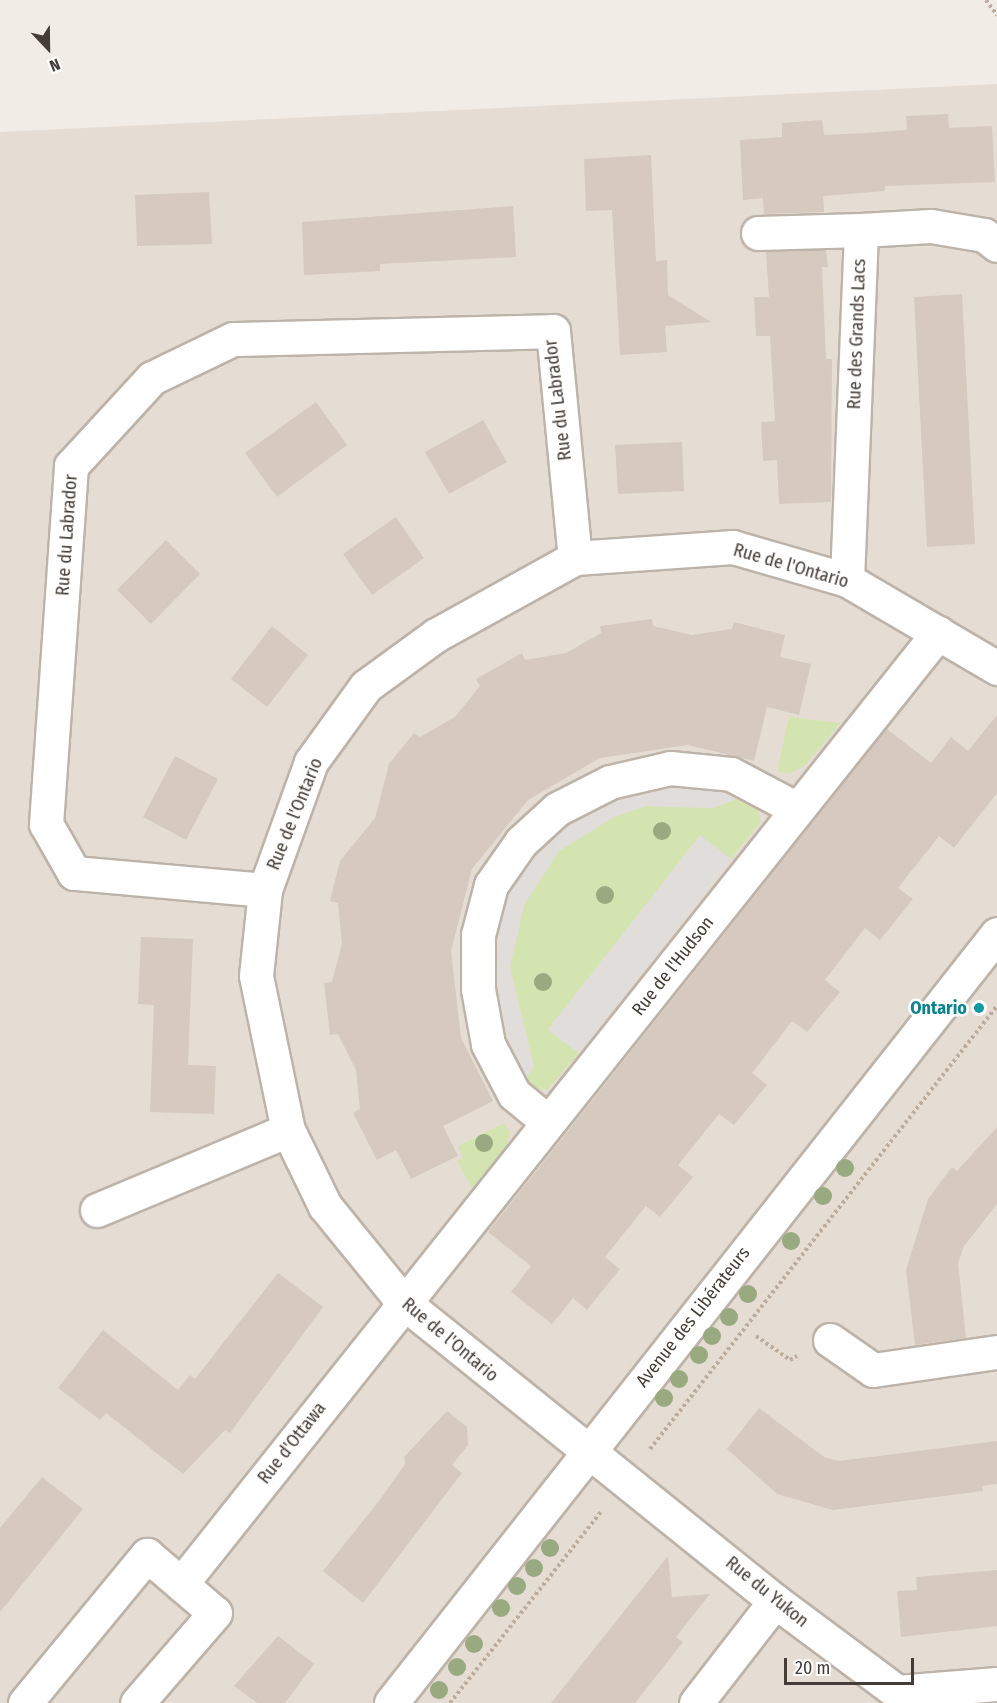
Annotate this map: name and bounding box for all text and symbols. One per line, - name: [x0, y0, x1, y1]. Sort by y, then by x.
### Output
- north arrow: [18, 18, 78, 78]
- text: N: [47, 55, 63, 76]
- street label: Rue des Grands Lacs: [844, 258, 870, 410]
- street label: Rue du Labrador: [540, 338, 576, 462]
- street label: Rue du Labrador: [52, 473, 82, 597]
- street label: Rue de l'Ontario: [731, 539, 851, 593]
- street label: Rue de l'Ontario: [263, 755, 327, 873]
- street label: Rue de l'Hudson: [628, 912, 718, 1020]
- place label: Ontario: [910, 997, 967, 1019]
- marker: Ontario: [972, 1001, 986, 1015]
- street label: Avenue des Libérateurs: [632, 1243, 754, 1391]
- street label: Rue de l'Ontario: [398, 1294, 502, 1386]
- street label: Rue d'Ottawa: [253, 1398, 331, 1488]
- street label: Rue du Yukon: [721, 1552, 813, 1632]
- scale bar: [787, 1646, 918, 1684]
- text: 20 m: [795, 1657, 830, 1679]

